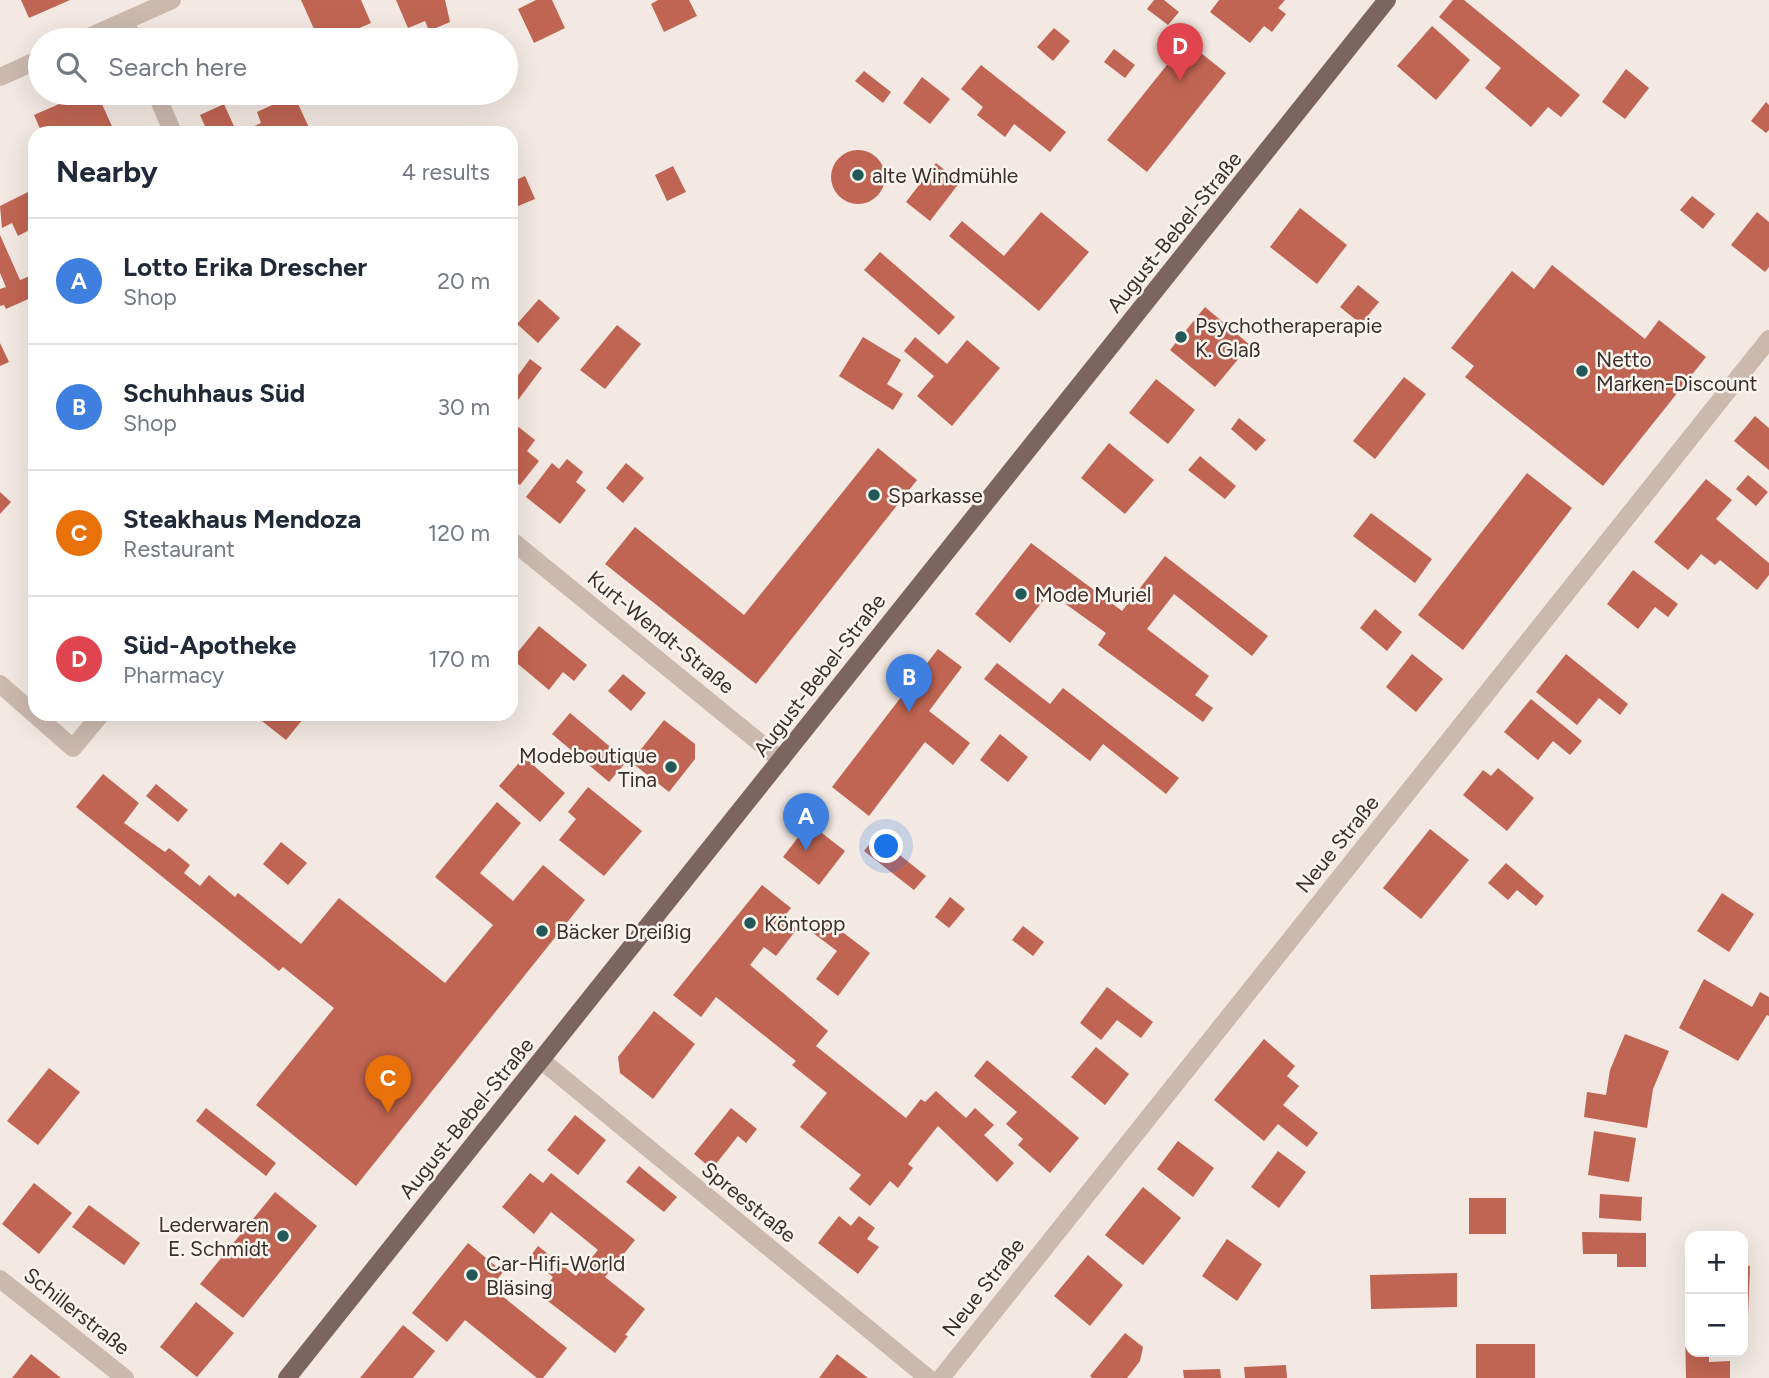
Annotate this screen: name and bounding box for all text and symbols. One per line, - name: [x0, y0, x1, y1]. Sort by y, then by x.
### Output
- pin: D: [1157, 23, 1203, 81]
- search box: [28, 28, 518, 105]
- icon: search: [52, 48, 90, 86]
- text: Search here: [108, 51, 247, 83]
- street label: August-Bebel-Straße: [1101, 146, 1247, 318]
- text: Nearby: [56, 153, 158, 190]
- text: 4 results: [402, 158, 490, 186]
- place label: alte Windmühle: [872, 163, 1018, 188]
- marker: alte Windmühle: [850, 167, 866, 183]
- text: Lotto Erika Drescher: [123, 251, 367, 283]
- text: A: [71, 267, 87, 295]
- text: 20 m: [437, 267, 490, 295]
- text: Shop: [123, 283, 177, 311]
- place label: Psychotheraperapie K. Glaß: [1195, 313, 1382, 362]
- marker: Psychotheraperapie K. Glaß: [1173, 329, 1189, 345]
- place label: Netto Marken-Discount: [1596, 347, 1758, 396]
- marker: Netto Marken-Discount: [1574, 363, 1590, 379]
- text: Schuhhaus Süd: [123, 377, 305, 409]
- text: B: [72, 393, 86, 421]
- text: 30 m: [437, 393, 490, 421]
- text: Shop: [123, 409, 177, 437]
- place label: Sparkasse: [888, 483, 983, 508]
- marker: Sparkasse: [866, 487, 882, 503]
- text: Steakhaus Mendoza: [123, 503, 361, 535]
- text: C: [71, 519, 87, 547]
- text: 120 m: [428, 519, 490, 547]
- text: Restaurant: [123, 535, 235, 563]
- street label: Kurt-Wendt-Straße: [583, 565, 739, 699]
- place label: Mode Muriel: [1035, 582, 1151, 607]
- marker: Mode Muriel: [1013, 586, 1029, 602]
- street label: August-Bebel-Straße: [748, 589, 890, 761]
- text: Süd-Apotheke: [123, 629, 296, 661]
- text: D: [71, 645, 87, 673]
- text: 170 m: [428, 645, 490, 673]
- pin: B: [886, 654, 932, 712]
- text: Pharmacy: [123, 661, 224, 689]
- place label: Modeboutique Tina: [519, 743, 657, 792]
- marker: Modeboutique Tina: [663, 759, 679, 775]
- street label: Neue Straße: [1290, 790, 1384, 898]
- pin: A: [783, 793, 829, 851]
- your location: [869, 829, 903, 863]
- place label: Köntopp: [764, 911, 845, 936]
- marker: Köntopp: [742, 915, 758, 931]
- place label: Bäcker Dreißig: [556, 919, 692, 944]
- marker: Bäcker Dreißig: [534, 923, 550, 939]
- street label: August-Bebel-Straße: [393, 1032, 539, 1204]
- pin: C: [365, 1055, 411, 1113]
- street label: Spreestraße: [697, 1156, 801, 1248]
- place label: Lederwaren E. Schmidt: [159, 1212, 269, 1261]
- marker: Lederwaren E. Schmidt: [275, 1228, 291, 1244]
- map controls: [1685, 1231, 1748, 1357]
- button: +: [1685, 1231, 1748, 1294]
- street label: Neue Straße: [937, 1233, 1029, 1341]
- place label: Car-Hifi-World Bläsing: [486, 1251, 625, 1300]
- street label: Schillerstraße: [19, 1262, 135, 1360]
- marker: Car-Hifi-World Bläsing: [464, 1267, 480, 1283]
- button: −: [1685, 1294, 1748, 1357]

